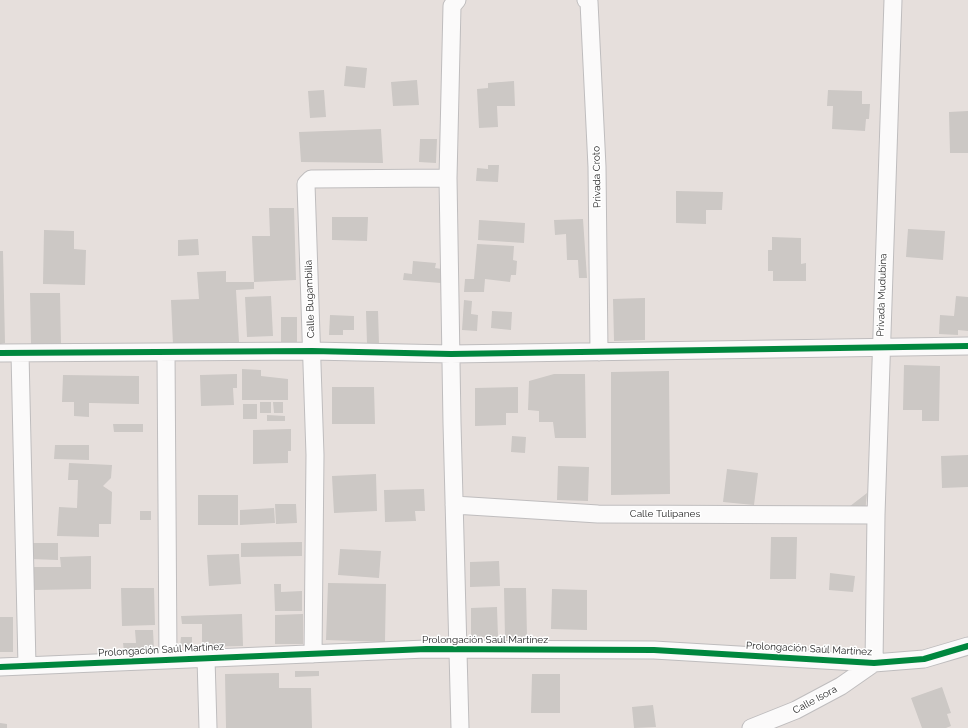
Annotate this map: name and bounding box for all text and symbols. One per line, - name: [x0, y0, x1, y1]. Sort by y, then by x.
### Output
- street label: Privada Croto: [590, 146, 604, 208]
- street label: Privada Mudubina: [875, 253, 889, 337]
- street label: Calle Bugambilia: [303, 260, 317, 338]
- street label: Calle Tulipanes: [630, 508, 700, 520]
- street label: Prolongación Saúl Martínez: [422, 634, 548, 646]
- street label: Prolongación Saúl Martínez: [746, 640, 872, 658]
- street label: Prolongación Saúl Martínez: [98, 641, 224, 659]
- street label: Calle Isora: [791, 683, 839, 717]

